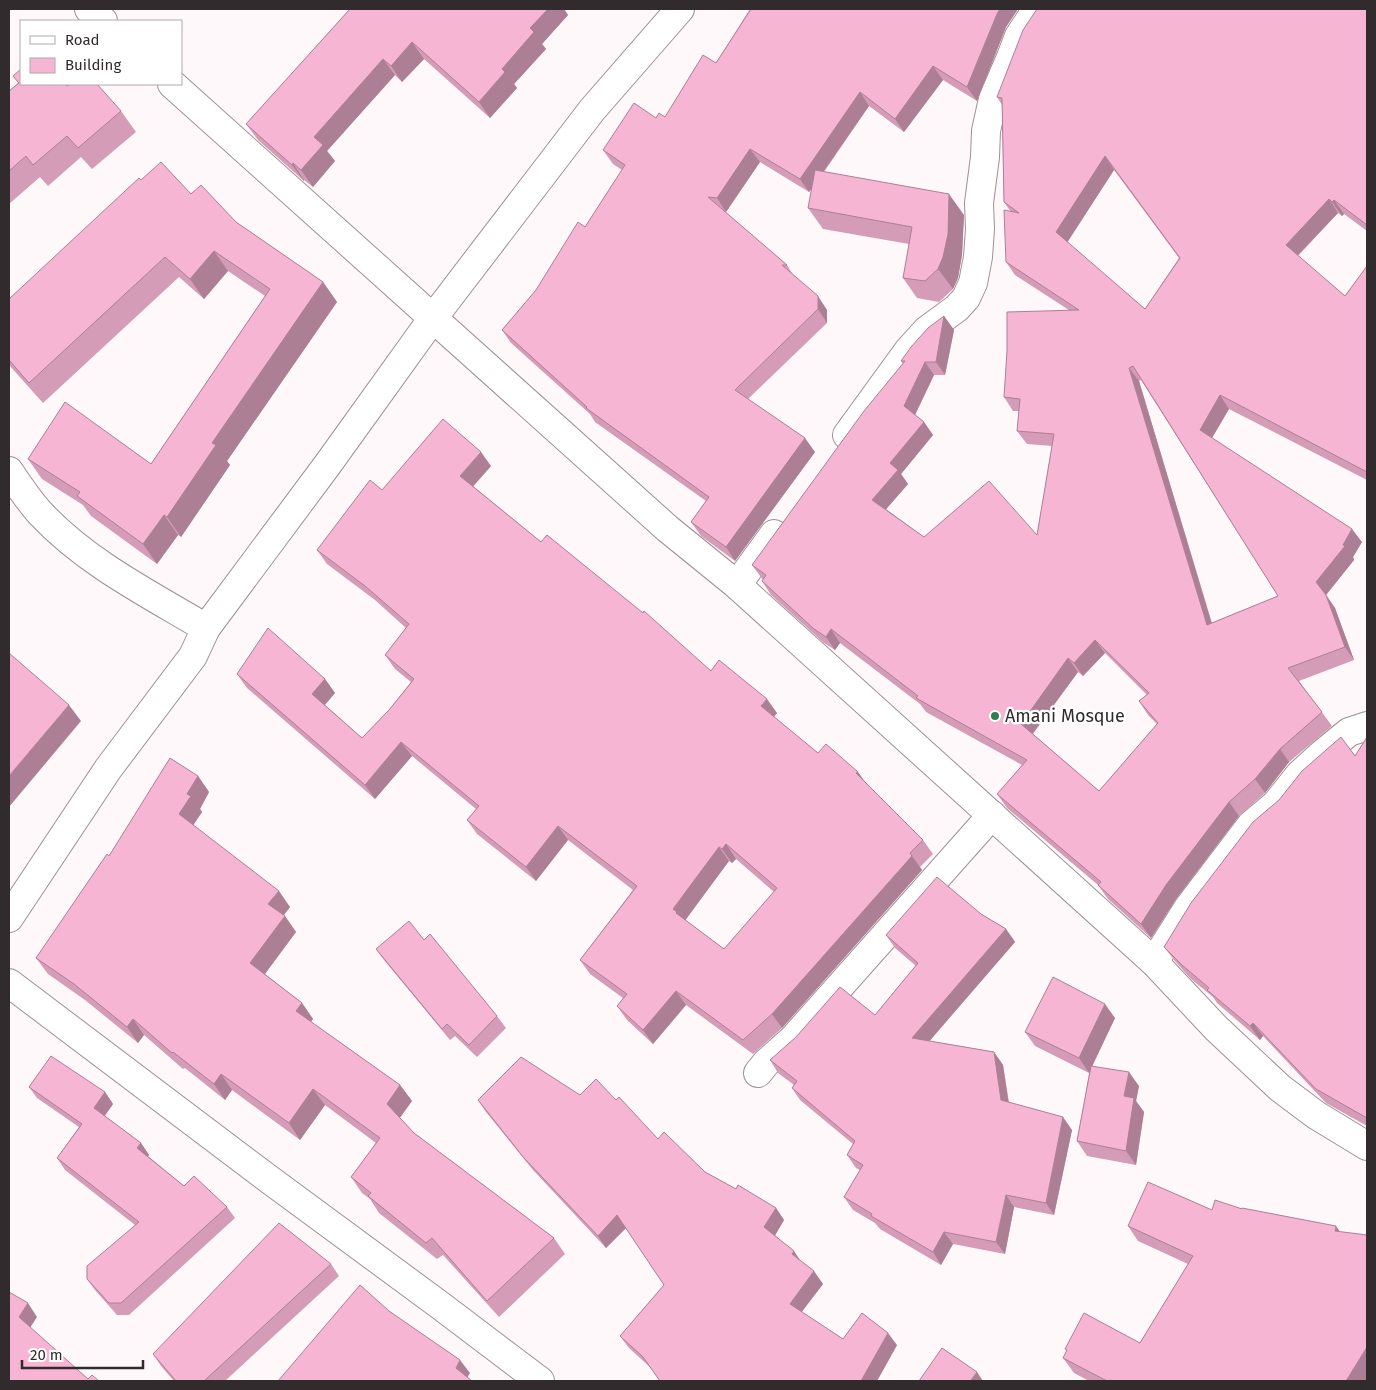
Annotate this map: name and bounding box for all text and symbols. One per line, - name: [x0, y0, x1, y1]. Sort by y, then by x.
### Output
- legend: [20, 20, 182, 85]
- text: Road: [65, 31, 100, 49]
- text: Building: [65, 56, 121, 74]
- place label: Amani Mosque: [1005, 705, 1125, 727]
- marker: Amani Mosque: [989, 710, 1001, 722]
- scale bar: [22, 1338, 144, 1370]
- text: 20 m: [30, 1346, 63, 1364]

